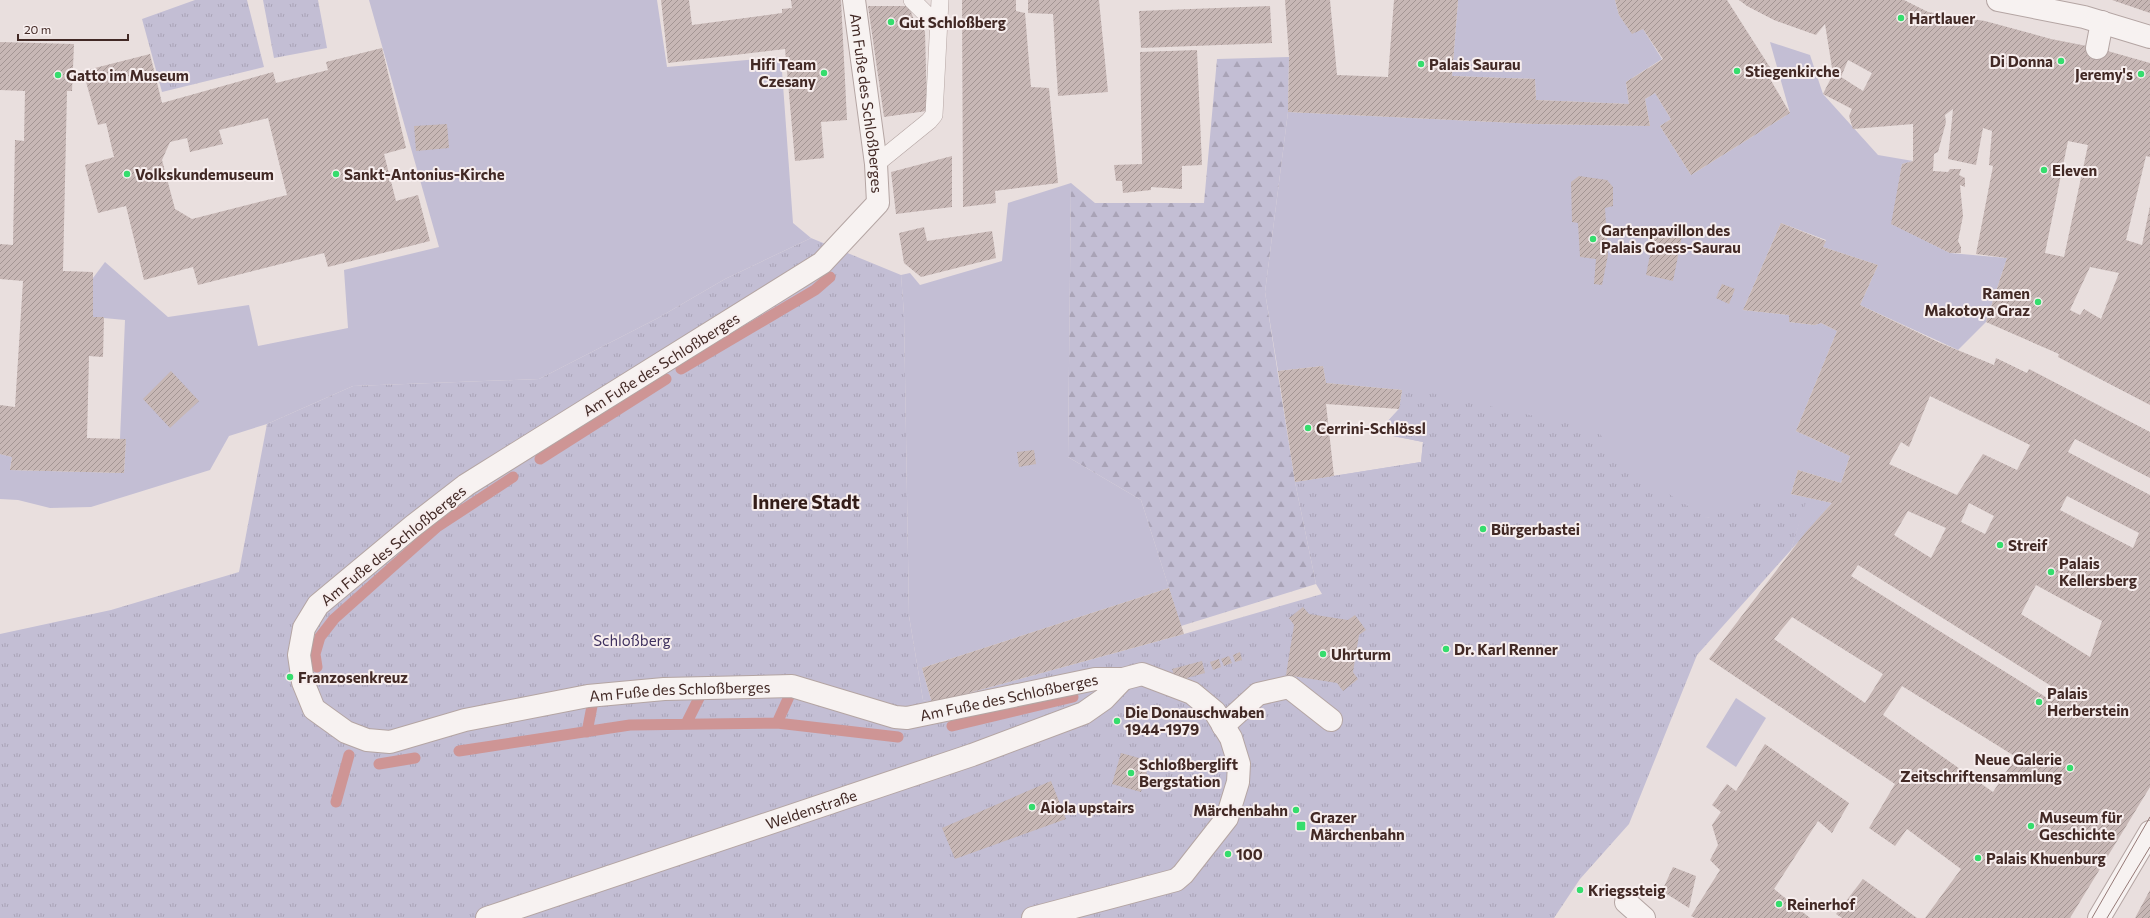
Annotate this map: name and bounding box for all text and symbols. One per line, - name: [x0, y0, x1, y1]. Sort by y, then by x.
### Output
- place label: Hartlauer: [1909, 9, 1975, 27]
- street label: Am Fuße des Schloßberges: [847, 12, 886, 194]
- place label: Gut Schloßberg: [899, 13, 1006, 31]
- marker: Hartlauer: [1896, 13, 1906, 23]
- scale bar: [18, 16, 128, 42]
- marker: Gut Schloßberg: [886, 17, 896, 27]
- text: 20 m: [24, 22, 51, 36]
- place label: Di Donna: [1990, 52, 2053, 70]
- place label: Hifi Team Czesany: [750, 55, 817, 90]
- place label: Palais Saurau: [1429, 55, 1521, 73]
- marker: Di Donna: [2056, 56, 2066, 66]
- marker: Palais Saurau: [1416, 59, 1426, 69]
- place label: Stiegenkirche: [1745, 62, 1840, 80]
- place label: Jeremy's: [2075, 65, 2133, 83]
- place label: Gatto im Museum: [66, 66, 189, 84]
- marker: Stiegenkirche: [1732, 66, 1742, 76]
- marker: Hifi Team Czesany: [819, 68, 829, 78]
- marker: Jeremy's: [2136, 69, 2146, 79]
- marker: Gatto im Museum: [53, 70, 63, 80]
- place label: Eleven: [2052, 161, 2097, 179]
- place label: Volkskundemuseum: [135, 165, 274, 183]
- place label: Sankt-Antonius-Kirche: [344, 165, 505, 183]
- marker: Eleven: [2039, 165, 2049, 175]
- marker: Volkskundemuseum: [122, 169, 132, 179]
- marker: Sankt-Antonius-Kirche: [331, 169, 341, 179]
- place label: Gartenpavillon des Palais Goess-Saurau: [1601, 221, 1741, 256]
- marker: Gartenpavillon des Palais Goess-Saurau: [1588, 234, 1598, 244]
- place label: Ramen Makotoya Graz: [1924, 284, 2030, 319]
- marker: Ramen Makotoya Graz: [2033, 297, 2043, 307]
- street label: Am Fuße des Schloßberges: [579, 308, 743, 420]
- place label: Cerrini-Schlössl: [1316, 419, 1426, 437]
- marker: Cerrini-Schlössl: [1303, 423, 1313, 433]
- street label: Am Fuße des Schloßberges: [317, 481, 469, 609]
- district label: Innere Stadt: [752, 490, 860, 513]
- place label: Bürgerbastei: [1491, 520, 1580, 538]
- marker: Bürgerbastei: [1478, 524, 1488, 534]
- place label: Streif: [2008, 536, 2048, 554]
- marker: Streif: [1995, 540, 2005, 550]
- place label: Palais Kellersberg: [2059, 554, 2137, 589]
- marker: Palais Kellersberg: [2046, 567, 2056, 577]
- park label: Schloßberg: [593, 631, 671, 649]
- place label: Dr. Karl Renner: [1454, 640, 1558, 658]
- marker: Dr. Karl Renner: [1441, 644, 1451, 654]
- place label: Uhrturm: [1331, 645, 1391, 663]
- marker: Uhrturm: [1318, 649, 1328, 659]
- place label: Franzosenkreuz: [298, 668, 408, 686]
- street label: Am Fuße des Schloßberges: [918, 670, 1100, 724]
- marker: Franzosenkreuz: [285, 672, 295, 682]
- street label: Am Fuße des Schloßberges: [588, 678, 771, 705]
- place label: Palais Herberstein: [2047, 684, 2129, 719]
- marker: Palais Herberstein: [2034, 697, 2044, 707]
- place label: Die Donauschwaben 1944-1979: [1125, 703, 1264, 738]
- marker: Die Donauschwaben 1944-1979: [1112, 716, 1122, 726]
- place label: Neue Galerie Zeitschriftensammlung: [1900, 750, 2062, 785]
- place label: Schloßberglift Bergstation: [1139, 755, 1238, 790]
- marker: Neue Galerie Zeitschriftensammlung: [2065, 763, 2075, 773]
- marker: Schloßberglift Bergstation: [1126, 768, 1136, 778]
- street label: Weldenstraße: [763, 785, 859, 833]
- place label: Aiola upstairs: [1040, 798, 1134, 816]
- place label: Märchenbahn: [1193, 801, 1288, 819]
- marker: Aiola upstairs: [1027, 802, 1037, 812]
- marker: Märchenbahn: [1291, 805, 1301, 815]
- place label: Grazer Märchenbahn: [1310, 808, 1405, 843]
- place label: Museum für Geschichte: [2039, 808, 2122, 843]
- marker: Grazer Märchenbahn: [1295, 820, 1307, 832]
- marker: Museum für Geschichte: [2026, 821, 2036, 831]
- place label: 100: [1236, 845, 1263, 863]
- marker: 100: [1223, 849, 1233, 859]
- place label: Palais Khuenburg: [1986, 849, 2106, 867]
- marker: Palais Khuenburg: [1973, 853, 1983, 863]
- place label: Kriegssteig: [1588, 881, 1665, 899]
- marker: Kriegssteig: [1575, 885, 1585, 895]
- place label: Reinerhof: [1787, 895, 1856, 913]
- marker: Reinerhof: [1774, 899, 1784, 909]

